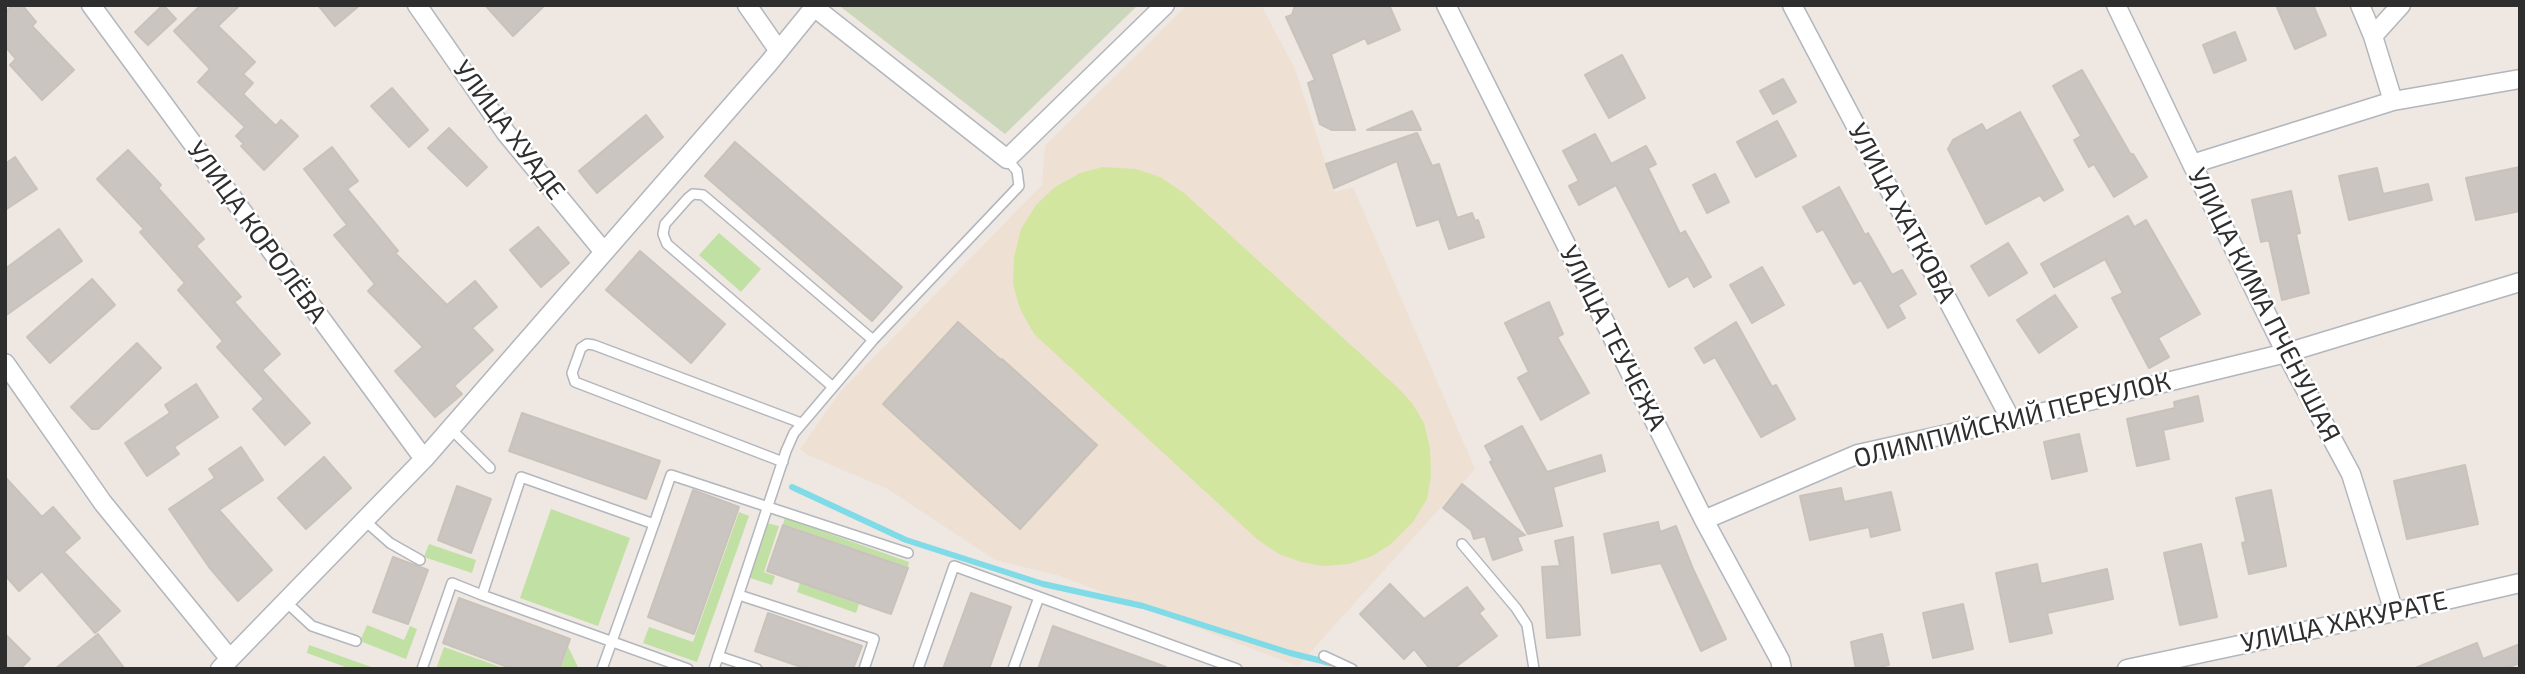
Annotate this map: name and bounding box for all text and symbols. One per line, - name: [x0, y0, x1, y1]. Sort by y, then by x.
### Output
- street label: УЛИЦА ХУАДЕ: [446, 54, 572, 206]
- street label: УЛИЦА ХАТКОВА: [1842, 118, 1962, 308]
- street label: УЛИЦА КОРОЛЁВА: [181, 135, 333, 329]
- street label: УЛИЦА КИМА ПЧЕНУШАЯ: [2181, 163, 2347, 447]
- street label: УЛИЦА ТЕУЧЕЖА: [1553, 240, 1673, 436]
- street label: ОЛИМПИЙСКИЙ ПЕРЕУЛОК: [1850, 365, 2174, 475]
- street label: УЛИЦА ХАКУРАТЕ: [2238, 585, 2450, 659]

